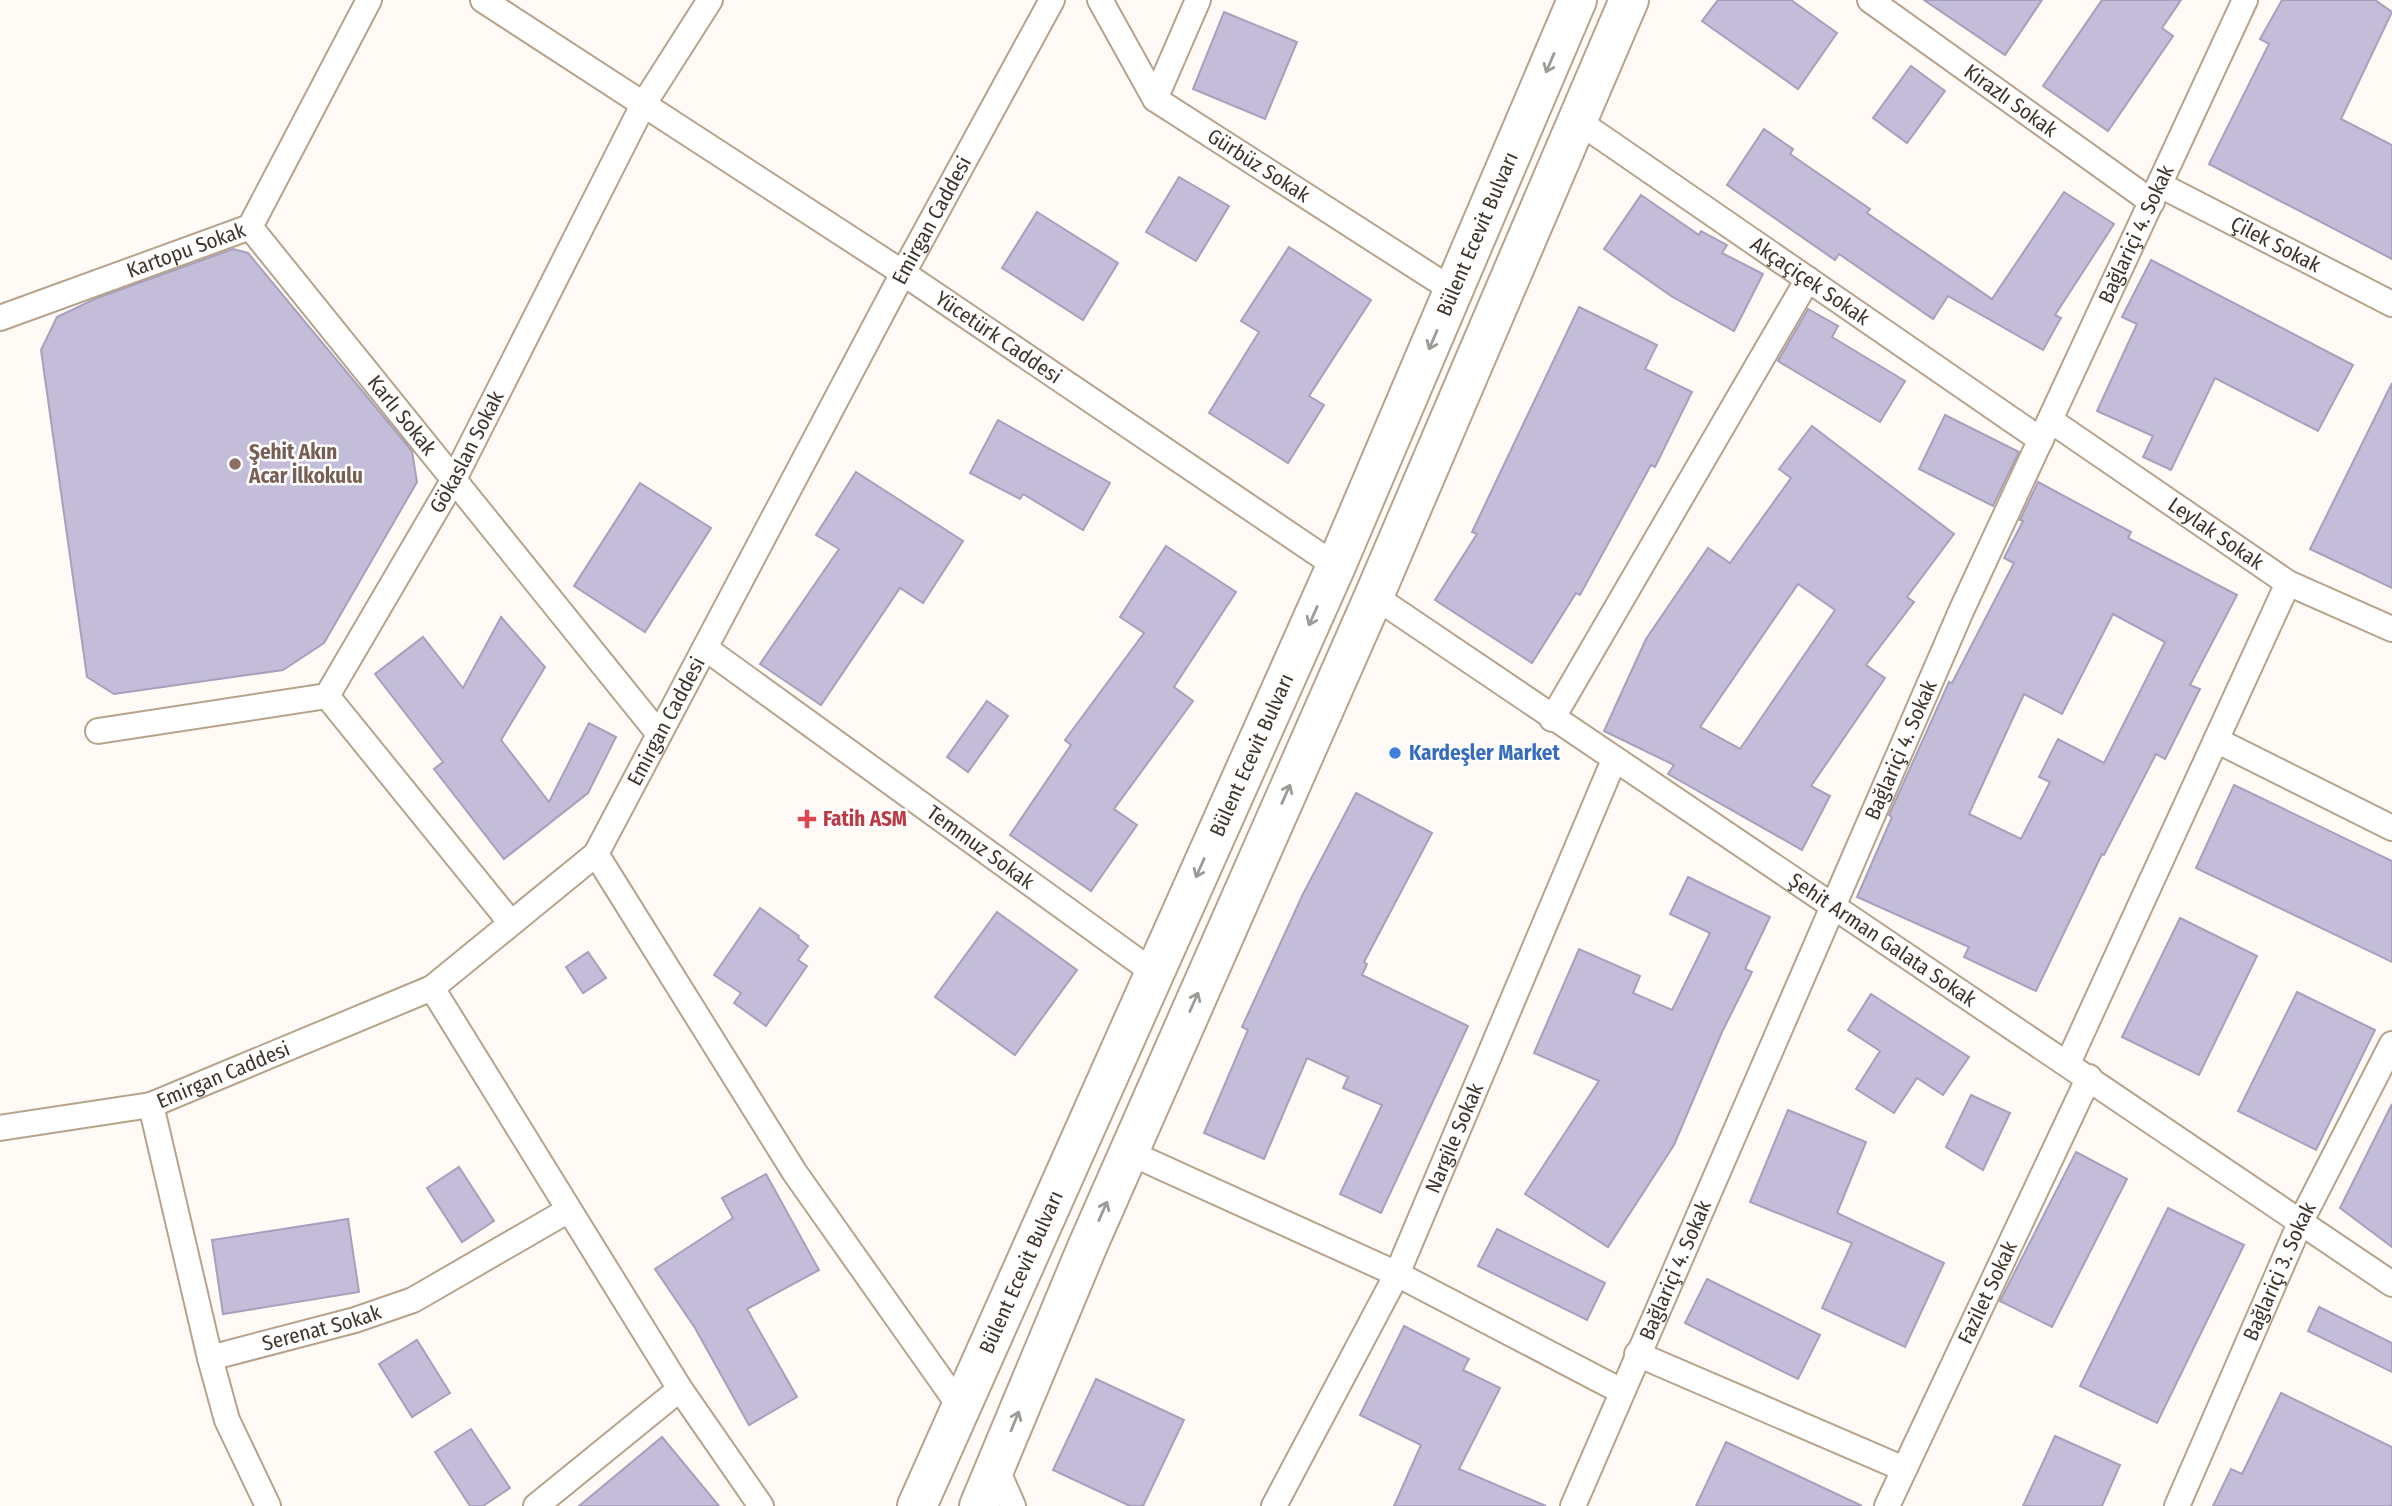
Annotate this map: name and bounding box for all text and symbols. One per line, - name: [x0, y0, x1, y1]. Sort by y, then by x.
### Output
- one-way arrow: [1543, 51, 1556, 73]
- street label: Kirazlı Sokak: [1959, 59, 2062, 143]
- street label: Gürbüz Sokak: [1202, 123, 1315, 208]
- street label: Bülent Ecevit Bulvarı: [1431, 148, 1524, 320]
- street label: Emirgan Caddesi: [886, 152, 977, 289]
- street label: Bağlariçi 4. Sokak: [2093, 161, 2180, 308]
- street label: Çilek Sokak: [2226, 210, 2325, 278]
- street label: Kartopu Sokak: [123, 217, 249, 284]
- street label: Akçaçiçek Sokak: [1746, 231, 1875, 331]
- street label: Yücetürk Caddesi: [930, 285, 1067, 390]
- one-way arrow: [1426, 329, 1439, 350]
- street label: Karlı Sokak: [362, 370, 442, 461]
- street label: Gökaslan Sokak: [424, 386, 510, 518]
- place label: Şehit Akın Acar İlkokulu: [248, 439, 363, 489]
- marker: Şehit Akın Acar İlkokulu: [227, 456, 243, 472]
- street label: Leylak Sokak: [2163, 492, 2269, 576]
- one-way arrow: [1306, 605, 1319, 626]
- street label: Emirgan Caddesi: [621, 653, 711, 790]
- street label: Bülent Ecevit Bulvarı: [1204, 670, 1299, 841]
- street label: Bağlariçi 4. Sokak: [1859, 676, 1943, 824]
- place label: Kardeşler Market: [1409, 740, 1560, 766]
- marker: Kardeşler Market: [1387, 745, 1403, 761]
- one-way arrow: [1280, 784, 1293, 805]
- street label: Temmuz Sokak: [922, 800, 1040, 895]
- place label: Fatih ASM: [823, 806, 907, 832]
- marker: Fatih ASM: [797, 809, 817, 829]
- one-way arrow: [1193, 857, 1206, 878]
- street label: Şehit Arman Galata Sokak: [1784, 867, 1982, 1012]
- one-way arrow: [1188, 992, 1201, 1014]
- street label: Emirgan Caddesi: [153, 1036, 294, 1114]
- street label: Nargile Sokak: [1420, 1079, 1489, 1197]
- street label: Bülent Ecevit Bulvarı: [974, 1187, 1069, 1358]
- street label: Bağlariçi 4. Sokak: [1634, 1196, 1717, 1344]
- street label: Bağlariçi 3. Sokak: [2237, 1197, 2322, 1345]
- one-way arrow: [1097, 1200, 1110, 1222]
- street label: Fazilet Sokak: [1952, 1237, 2023, 1348]
- street label: Serenat Sokak: [259, 1299, 385, 1357]
- one-way arrow: [1009, 1410, 1022, 1432]

